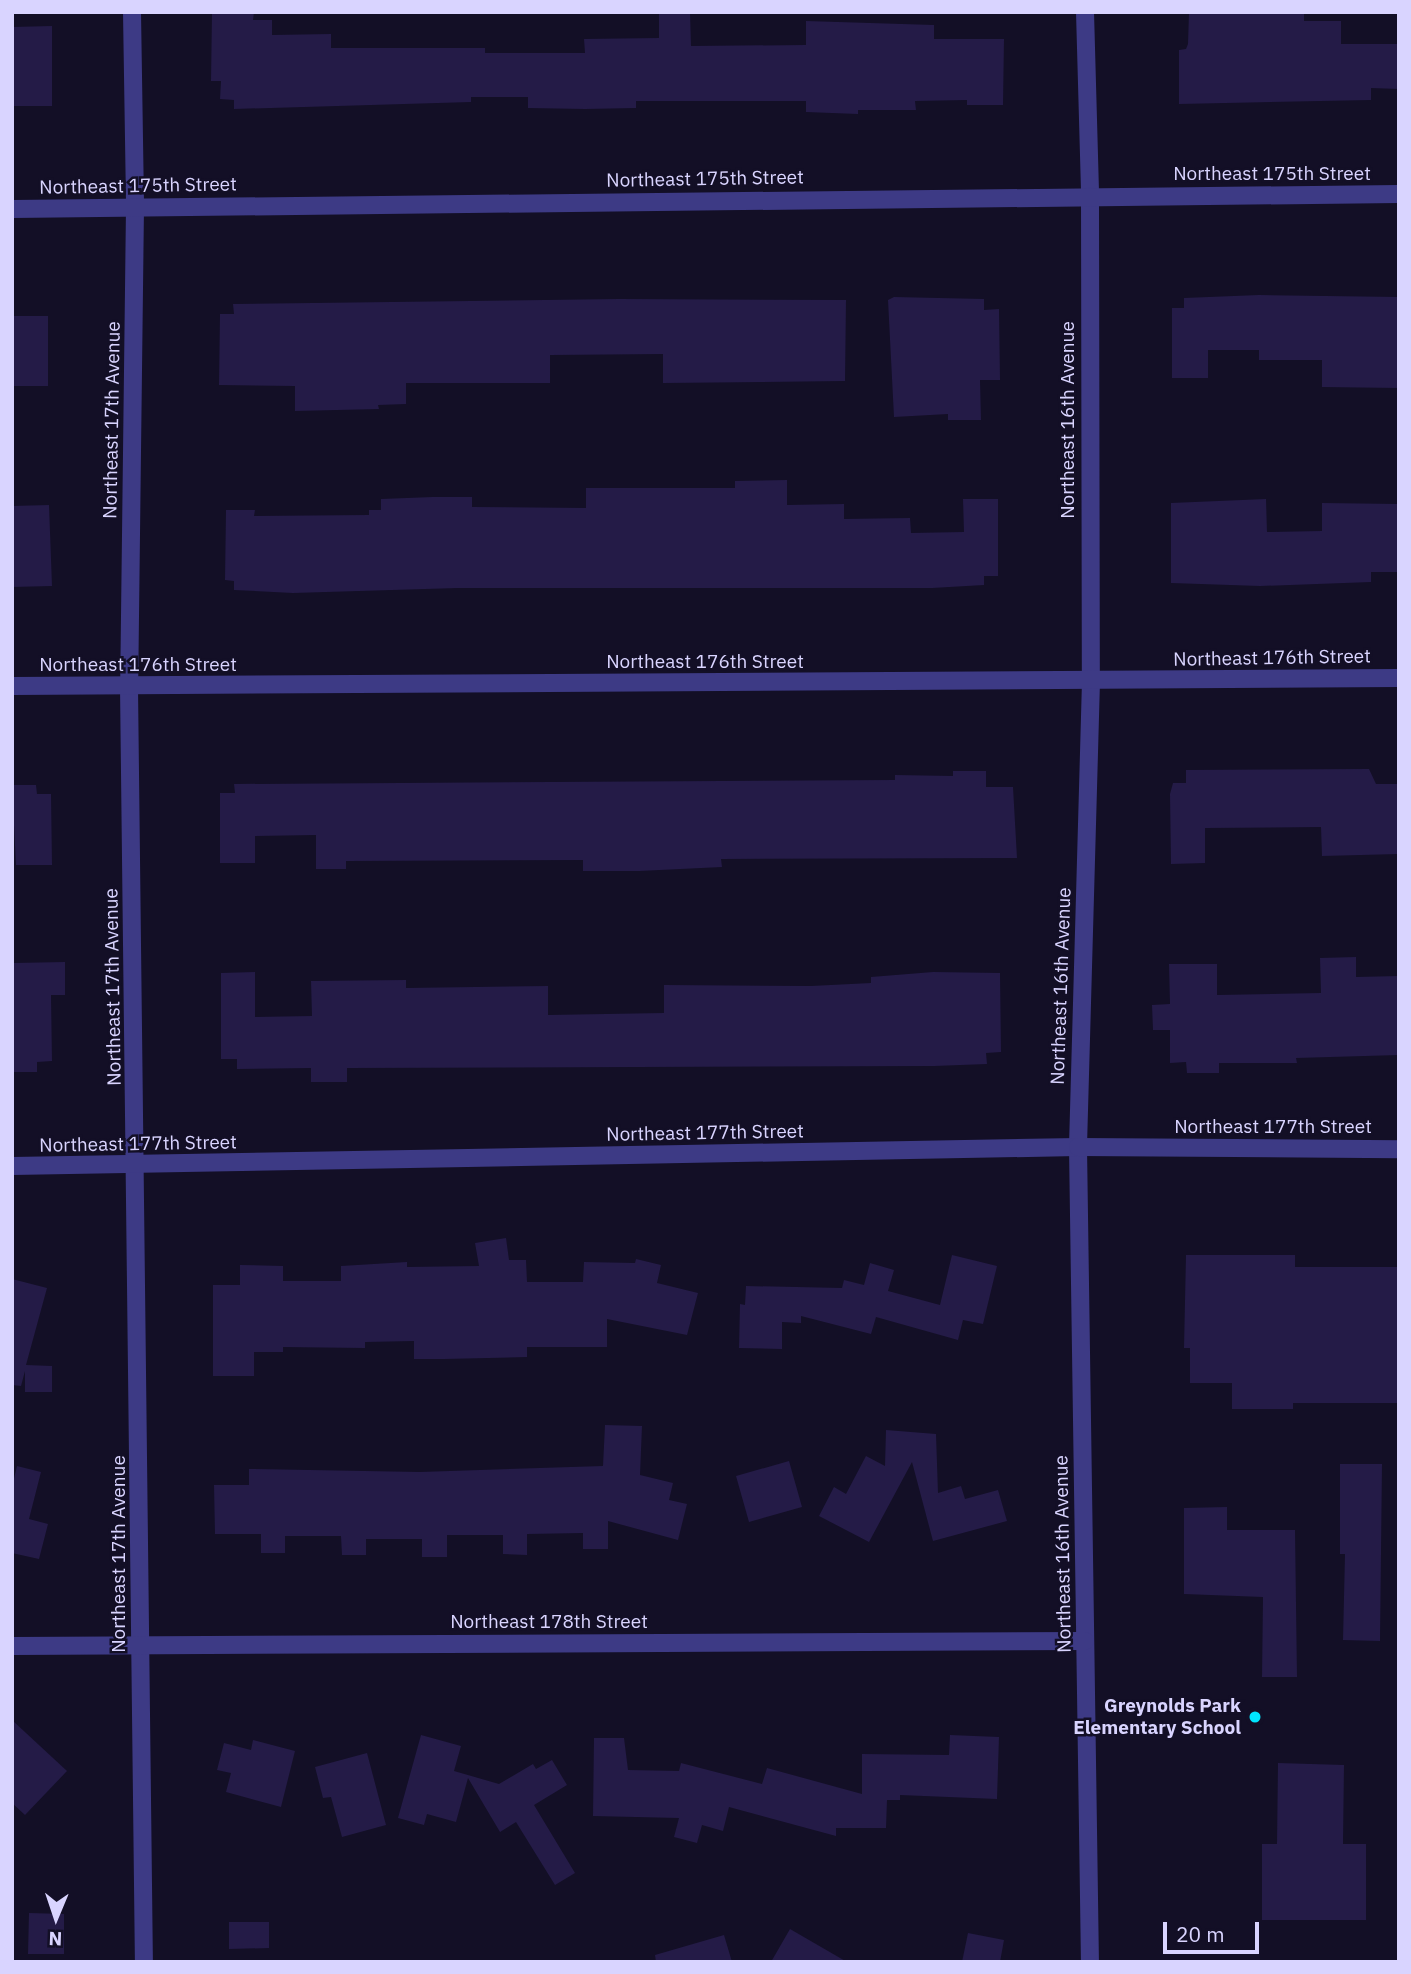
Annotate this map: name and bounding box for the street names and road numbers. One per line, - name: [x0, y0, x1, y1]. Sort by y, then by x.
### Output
- street label: Northeast 175th Street: [1173, 163, 1371, 185]
- street label: Northeast 175th Street: [606, 166, 804, 192]
- street label: Northeast 175th Street: [39, 173, 237, 199]
- street label: Northeast 17th Avenue: [99, 321, 125, 519]
- street label: Northeast 16th Avenue: [1057, 321, 1079, 519]
- street label: Northeast 176th Street: [1173, 645, 1371, 671]
- street label: Northeast 176th Street: [606, 651, 804, 673]
- street label: Northeast 176th Street: [39, 654, 237, 676]
- street label: Northeast 16th Avenue: [1046, 887, 1076, 1085]
- street label: Northeast 17th Avenue: [100, 888, 126, 1086]
- street label: Northeast 177th Street: [1174, 1116, 1372, 1138]
- street label: Northeast 177th Street: [606, 1120, 804, 1146]
- street label: Northeast 177th Street: [39, 1131, 237, 1157]
- street label: Northeast 17th Avenue: [108, 1455, 130, 1653]
- street label: Northeast 16th Avenue: [1050, 1455, 1076, 1653]
- street label: Northeast 178th Street: [450, 1611, 648, 1633]

